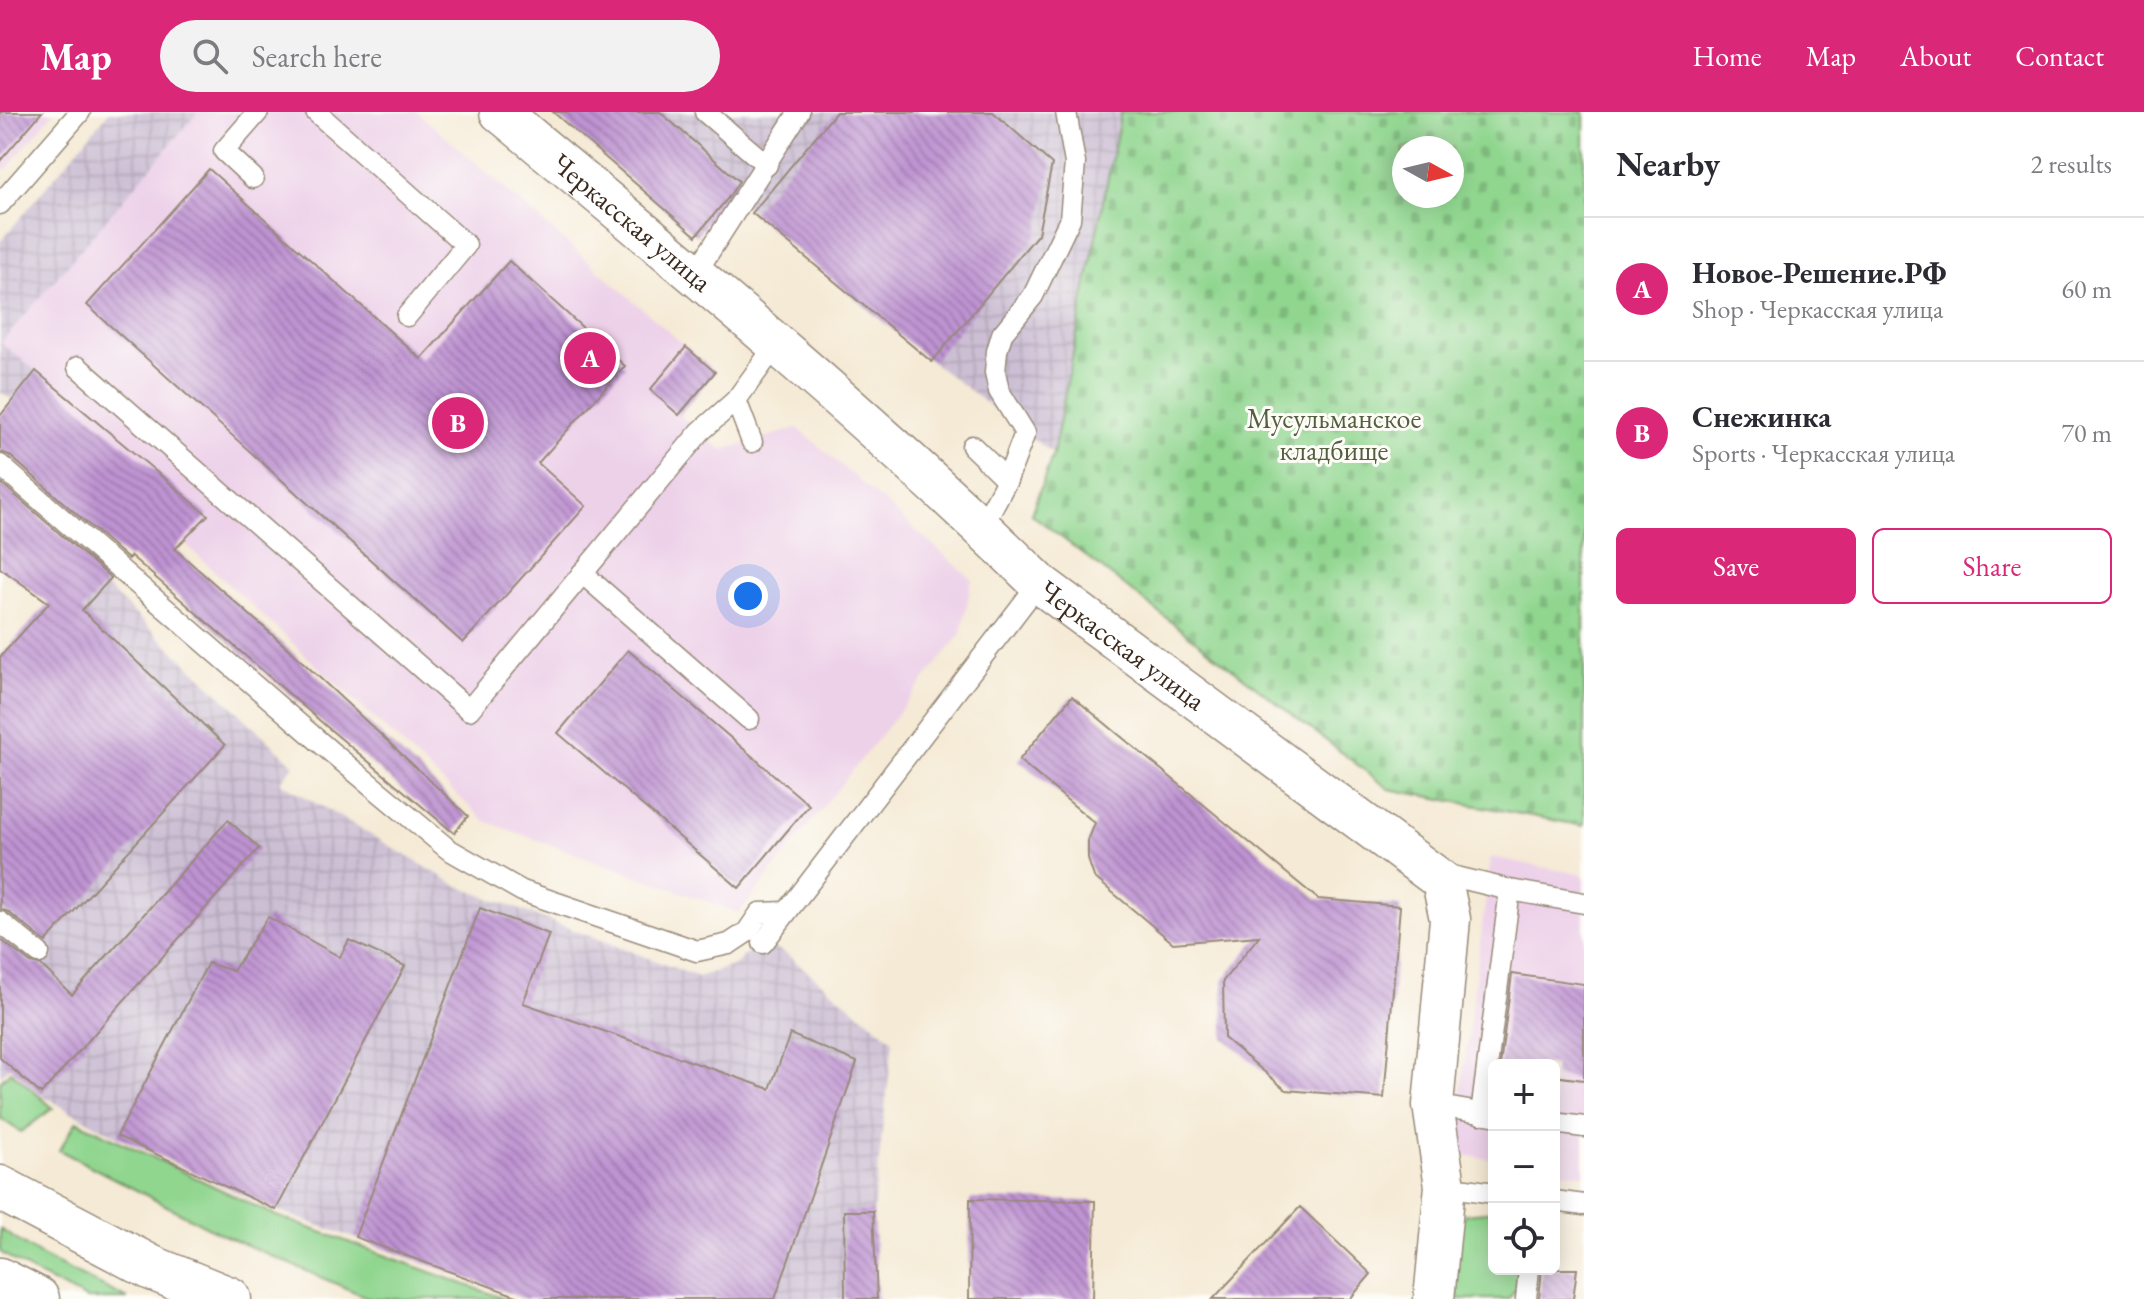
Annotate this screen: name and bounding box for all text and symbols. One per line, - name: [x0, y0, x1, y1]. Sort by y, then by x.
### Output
- search box: [160, 20, 720, 92]
- text: Map: [40, 32, 112, 81]
- icon: search: [188, 34, 232, 78]
- text: Search here: [252, 37, 382, 76]
- text: Home: [1692, 38, 1762, 74]
- text: Map: [1806, 38, 1856, 74]
- text: About: [1900, 38, 1971, 74]
- text: Contact: [2015, 38, 2104, 74]
- north arrow: [1392, 136, 1464, 208]
- text: Nearby: [1616, 142, 1720, 186]
- street label: Черкасская улица: [545, 145, 720, 300]
- text: 2 results: [2031, 147, 2112, 181]
- text: Новое-Решение.РФ: [1692, 253, 1946, 292]
- text: A: [1633, 272, 1651, 306]
- text: 60 m: [2062, 272, 2112, 306]
- text: Shop · Черкасская улица: [1692, 292, 1943, 326]
- pin: A: [564, 328, 616, 388]
- pin: B: [432, 393, 484, 453]
- text: Снежинка: [1692, 397, 1831, 436]
- park label: Мусульманское кладбище: [1247, 400, 1421, 468]
- text: B: [1634, 416, 1650, 450]
- text: 70 m: [2062, 416, 2112, 450]
- text: Sports · Черкасская улица: [1692, 436, 1955, 470]
- button: Save: [1616, 528, 1856, 604]
- button: Share: [1872, 528, 2112, 604]
- street label: Черкасская улица: [1032, 571, 1214, 719]
- your location: [728, 576, 768, 616]
- map controls: [1488, 1059, 1560, 1275]
- button: +: [1488, 1059, 1560, 1131]
- button: −: [1488, 1131, 1560, 1203]
- button: locate: [1488, 1203, 1560, 1275]

